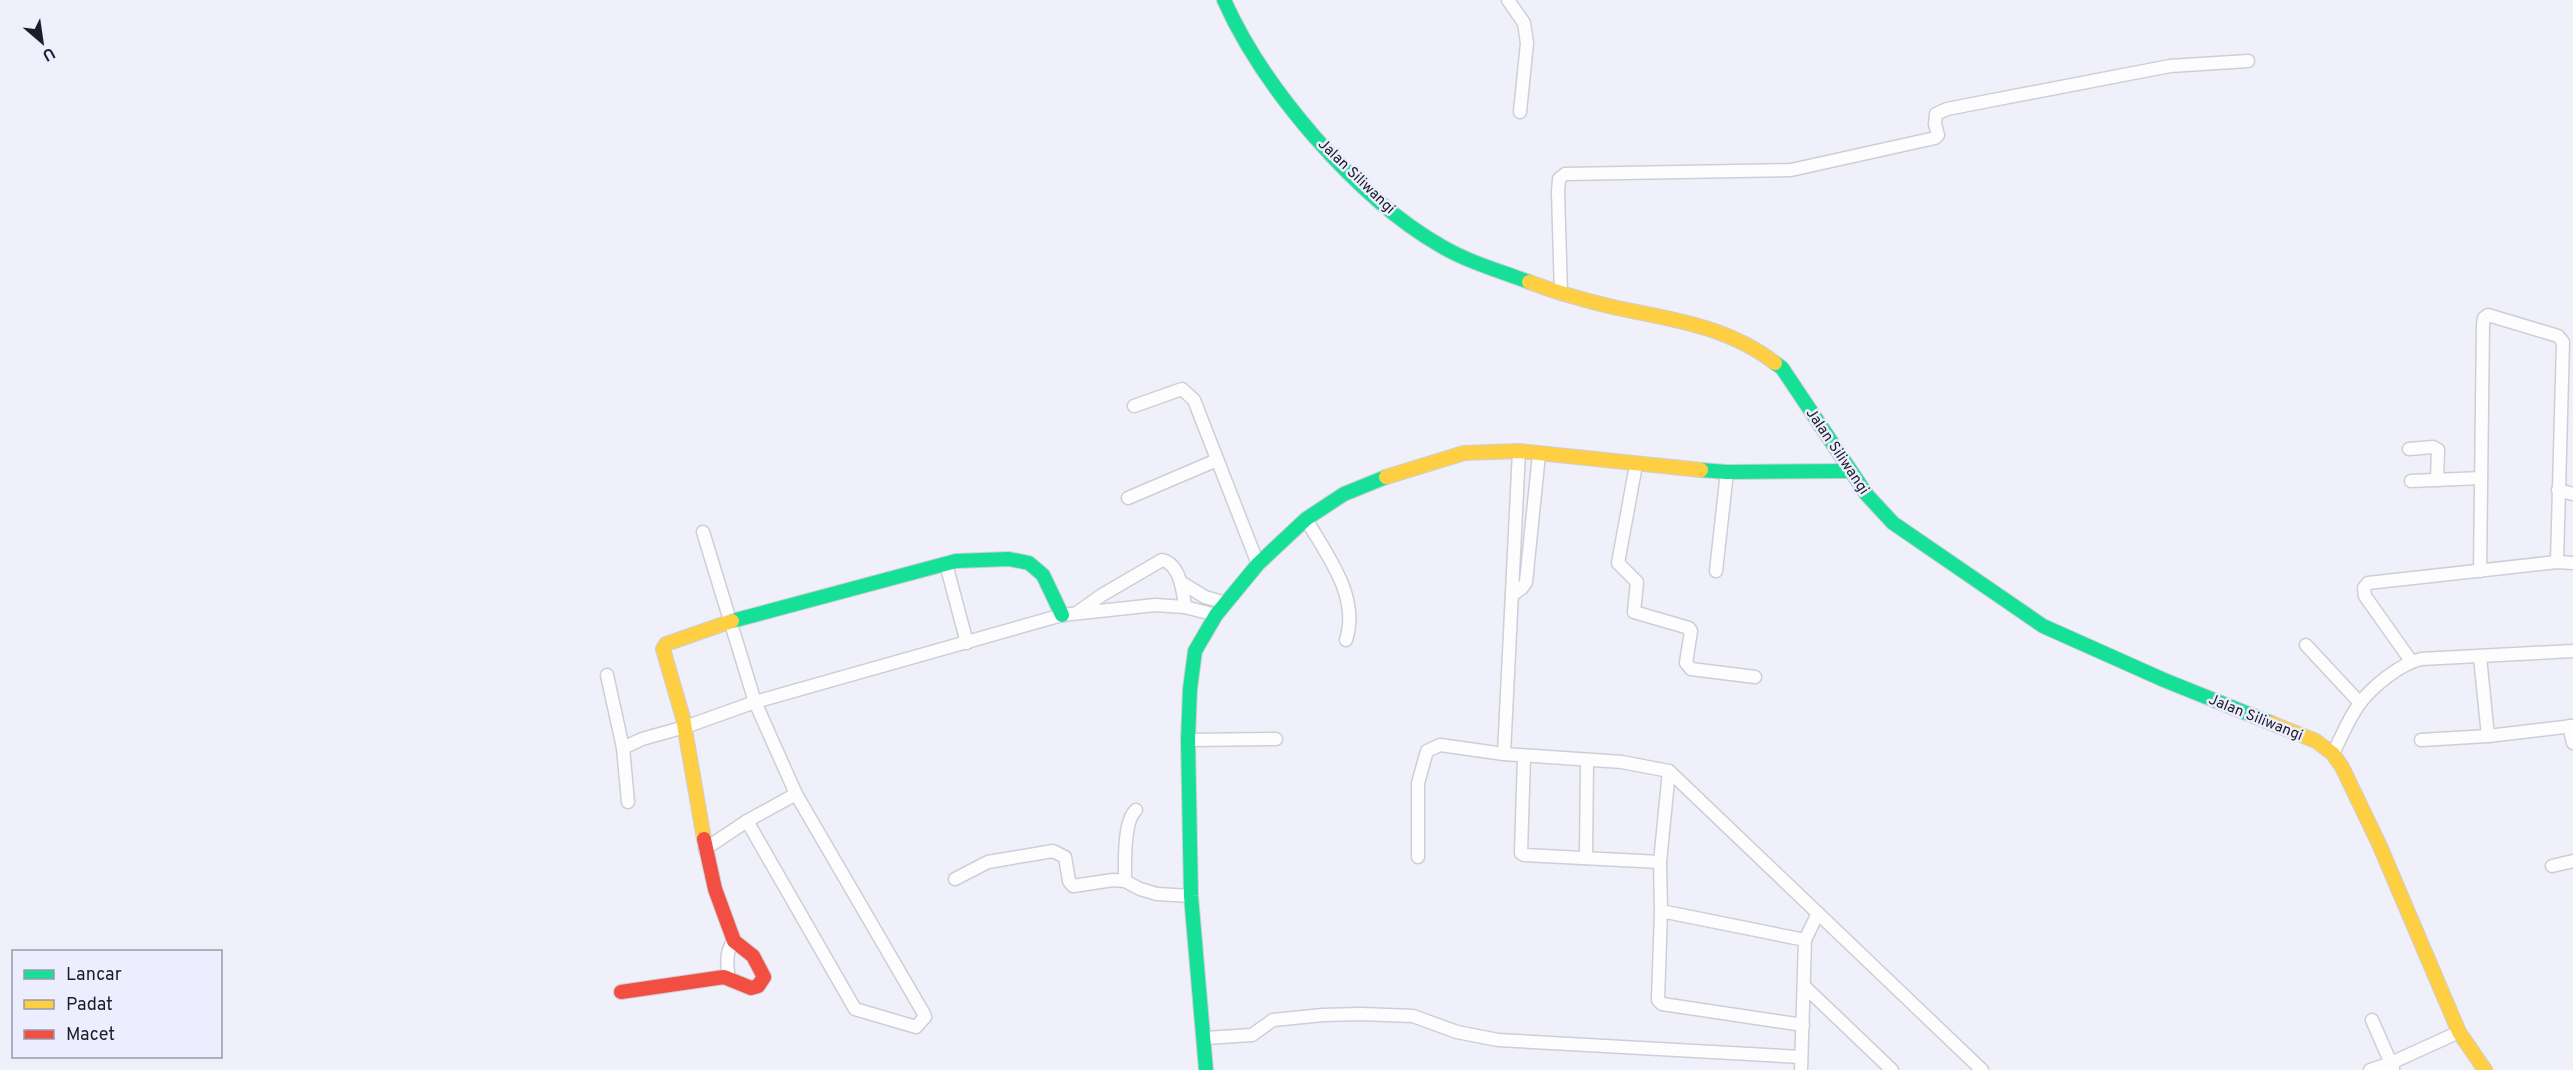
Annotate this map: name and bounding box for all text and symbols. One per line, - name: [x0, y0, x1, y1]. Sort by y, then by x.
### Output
- north arrow: [12, 12, 72, 72]
- text: U: [38, 42, 58, 65]
- street label: Jalan Siliwangi: [1313, 135, 1399, 219]
- street label: Jalan Siliwangi: [1801, 405, 1873, 499]
- street label: Jalan Siliwangi: [2205, 691, 2305, 746]
- legend: [12, 950, 222, 1058]
- text: Lancar: [66, 964, 122, 987]
- text: Padat: [66, 994, 113, 1017]
- text: Macet: [66, 1024, 115, 1047]

